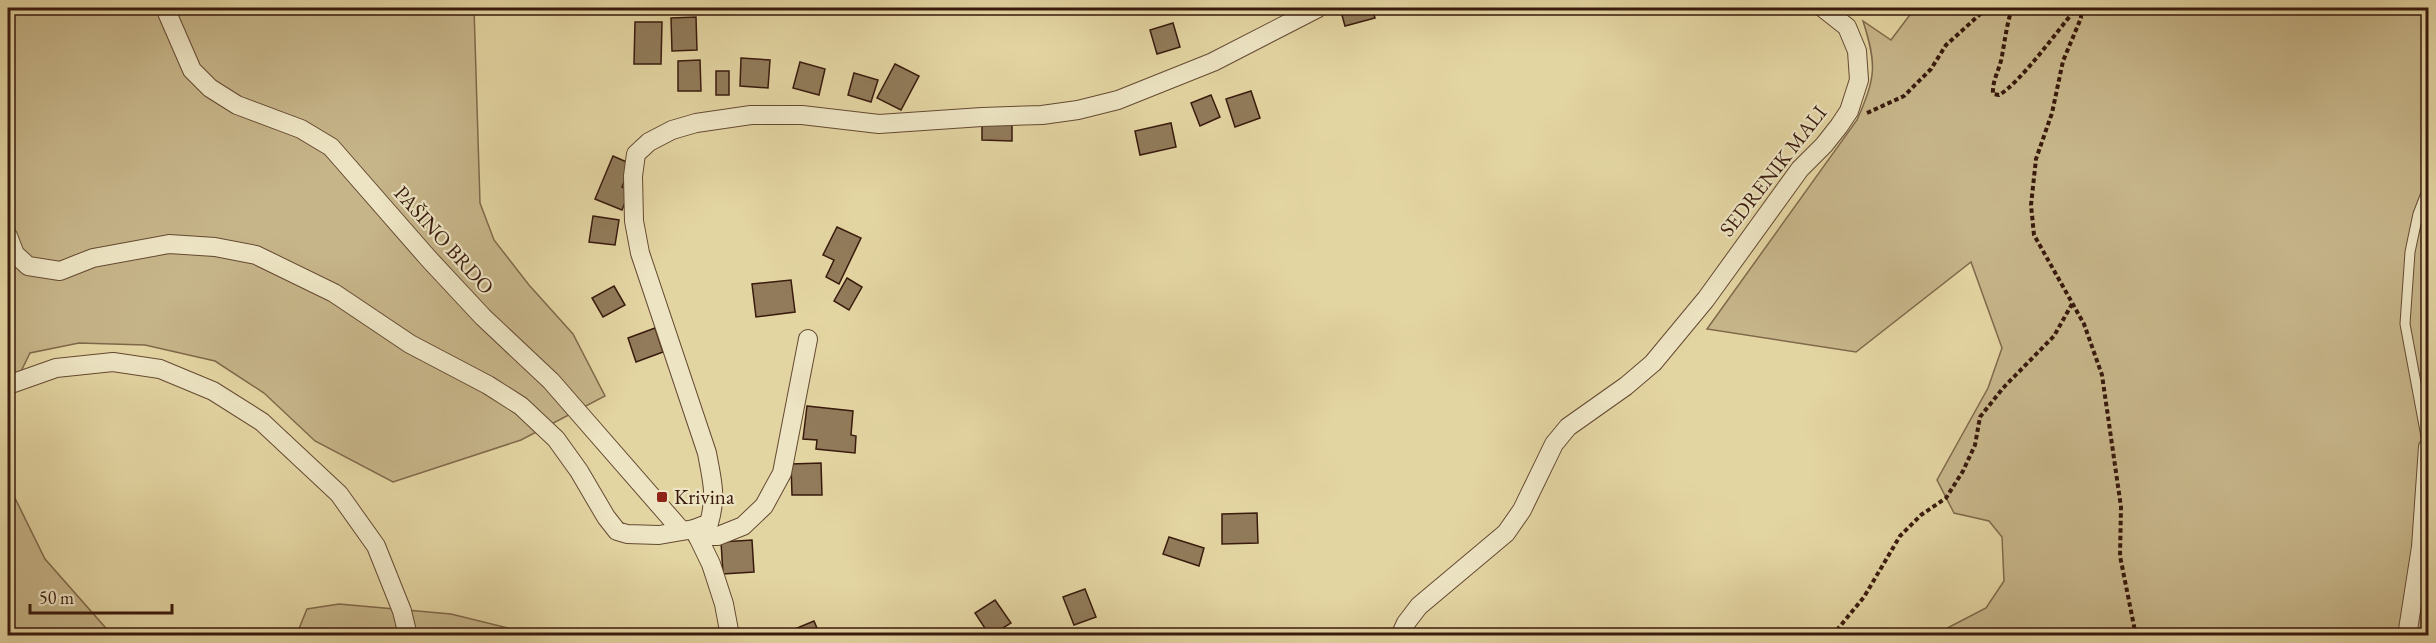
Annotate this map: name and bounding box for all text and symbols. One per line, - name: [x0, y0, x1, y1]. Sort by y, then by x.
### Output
- street label: SEDRENIK MALI: [1713, 100, 1832, 242]
- street label: PAŠINO BRDO: [388, 180, 500, 300]
- place label: Krivina: [674, 483, 735, 510]
- marker: Krivina: [655, 490, 669, 504]
- scale bar: [30, 577, 172, 615]
- text: 50 m: [39, 586, 74, 609]

